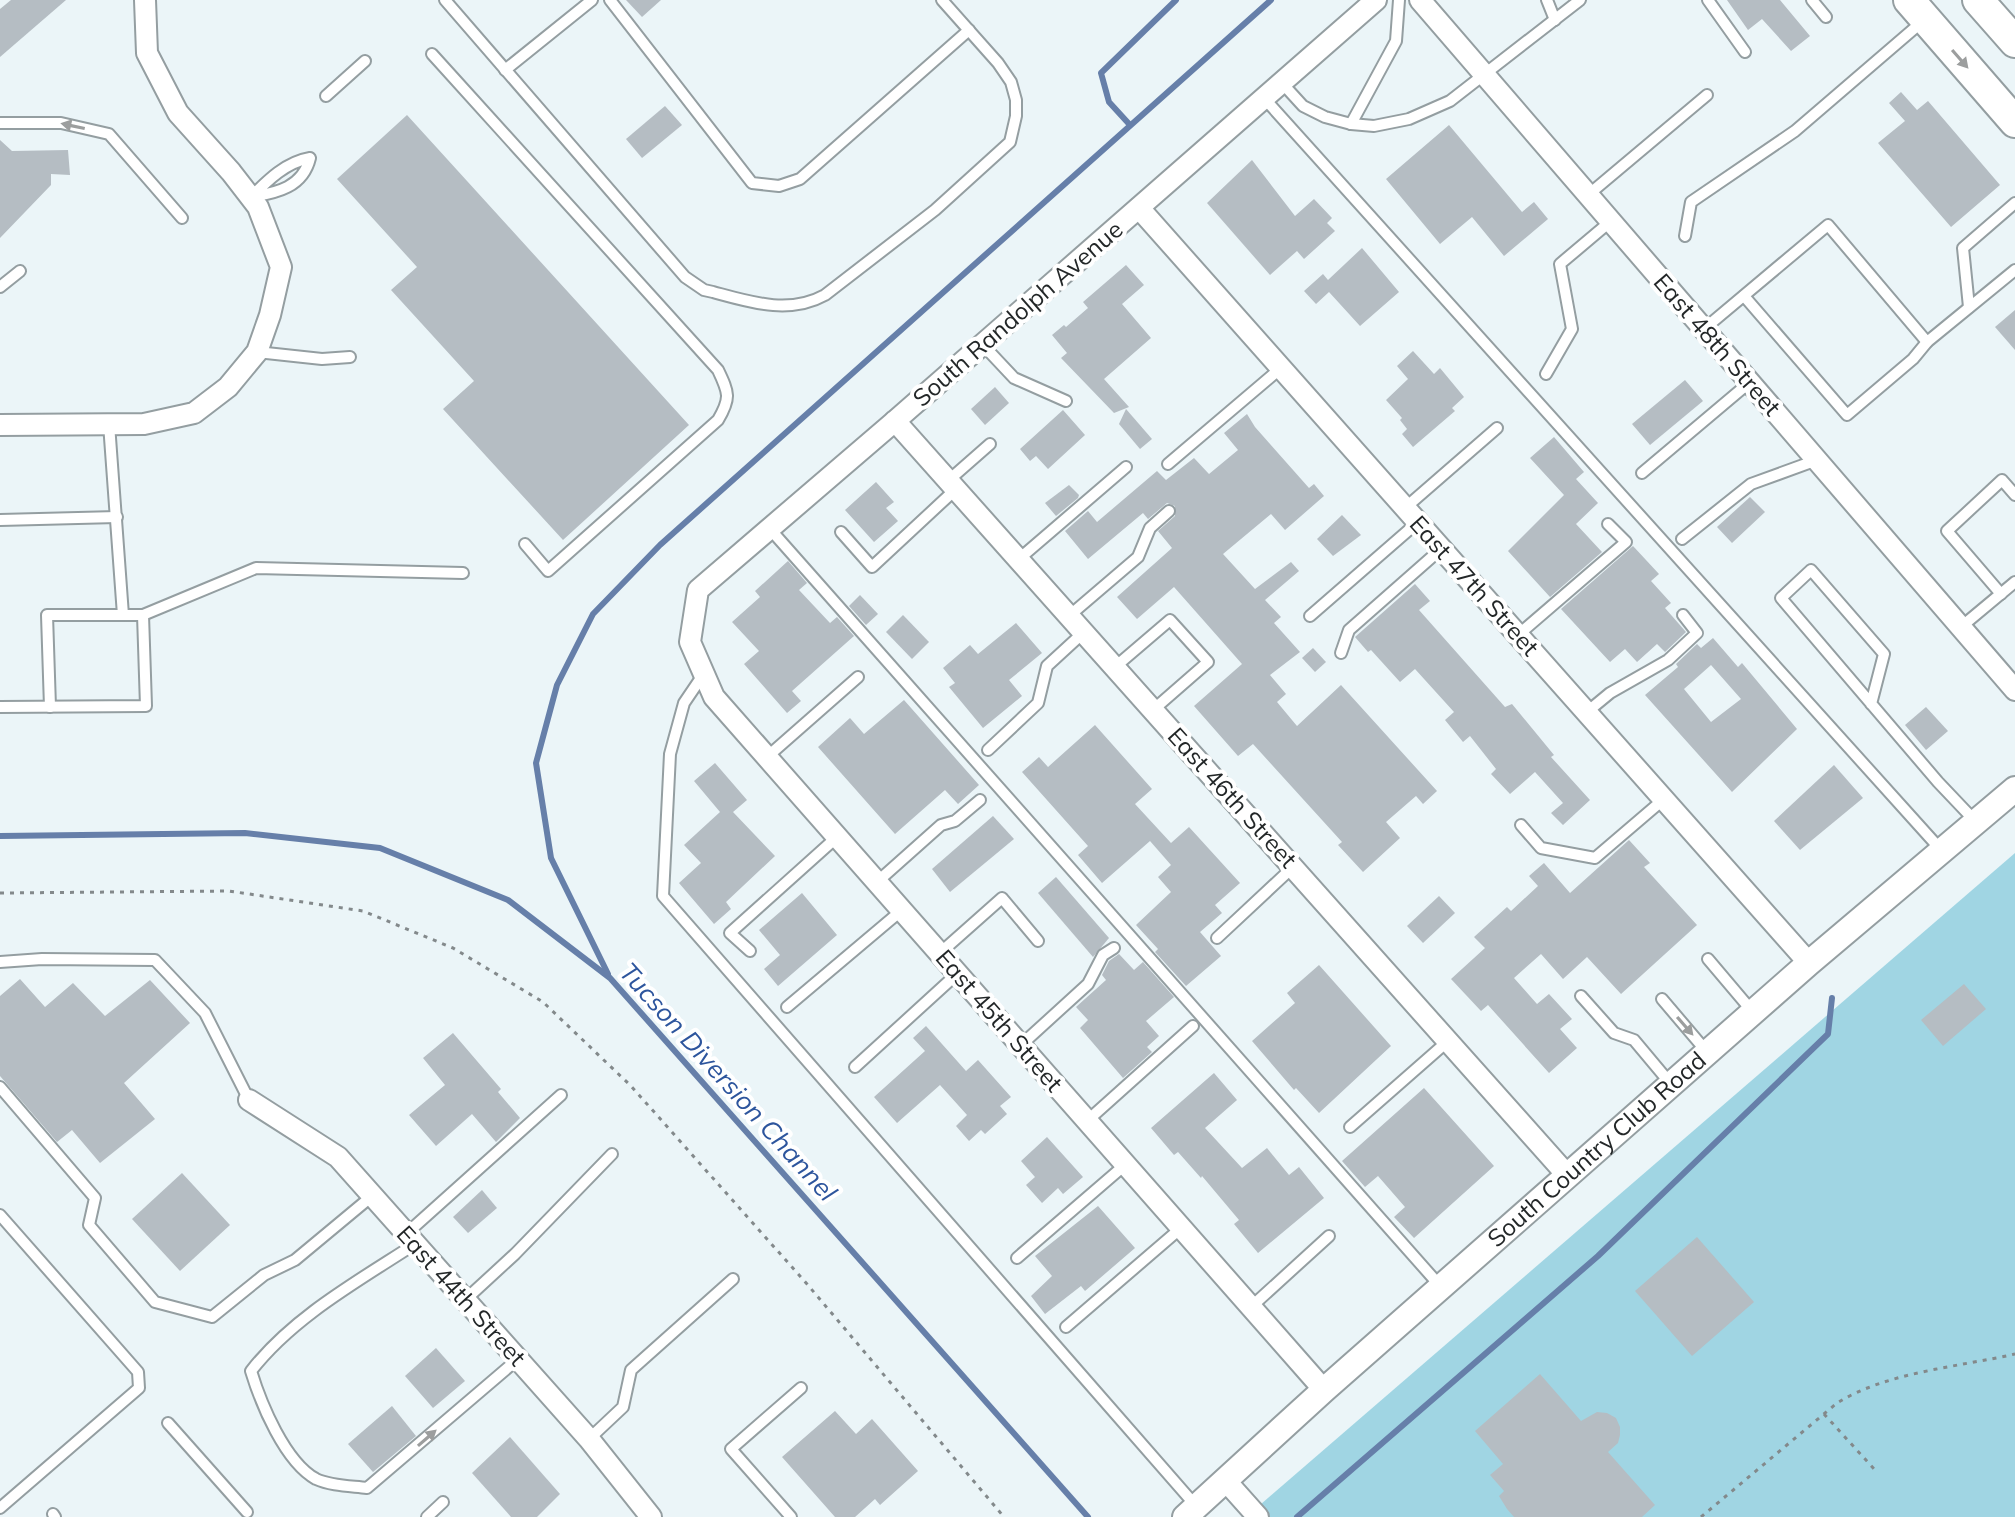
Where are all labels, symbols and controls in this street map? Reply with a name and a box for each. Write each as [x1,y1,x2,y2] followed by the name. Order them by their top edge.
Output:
[1951,49,1968,69] one-way arrow
[61,119,86,131] one-way arrow
[906,214,1128,413] street label: South Randolph Avenue
[1648,267,1788,422] street label: East 48th Street
[1404,509,1546,662] street label: East 47th Street
[1162,721,1304,874] street label: East 46th Street
[930,943,1070,1098] street label: East 45th Street
[613,956,845,1208] water label: Tucson Diversion Channel
[1676,1016,1693,1036] one-way arrow
[1481,1045,1712,1253] street label: South Country Club Road
[391,1219,533,1372] street label: East 44th Street
[417,1430,436,1448] one-way arrow

